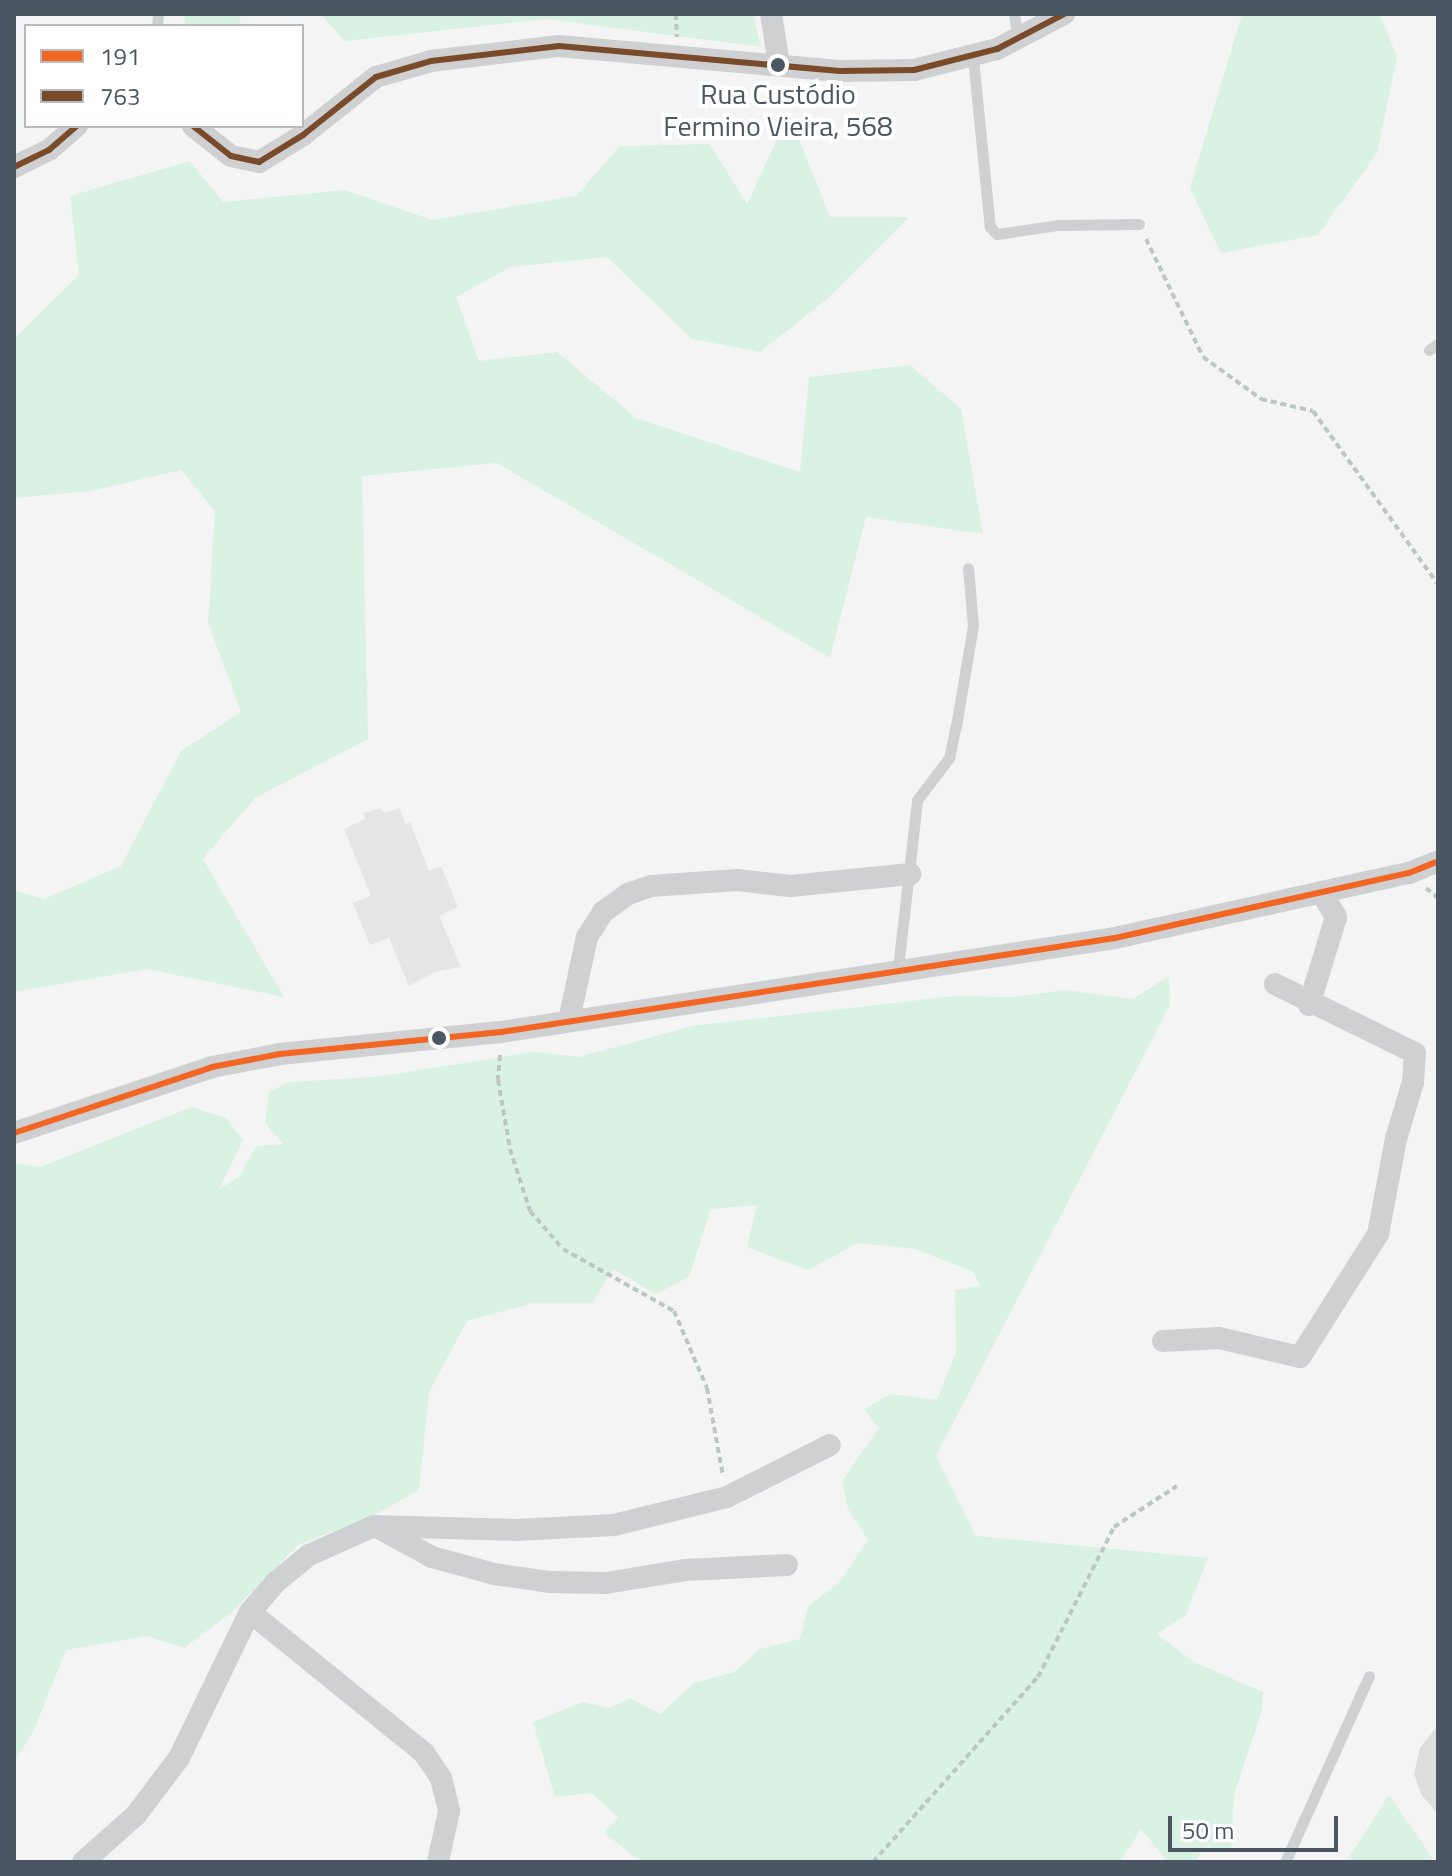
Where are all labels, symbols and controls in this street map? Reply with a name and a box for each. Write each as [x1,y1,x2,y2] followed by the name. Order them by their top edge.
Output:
[24,24,304,128] legend
[100,38,140,74] text: 191
[770,57,786,73] marker: Rua Custódio Fermino Vieira, 568
[663,77,893,143] place label: Rua Custódio Fermino Vieira, 568
[100,78,140,114] text: 763
[431,1030,447,1046] unlabelled marker
[1172,1800,1342,1850] scale bar
[1182,1812,1234,1848] text: 50 m

